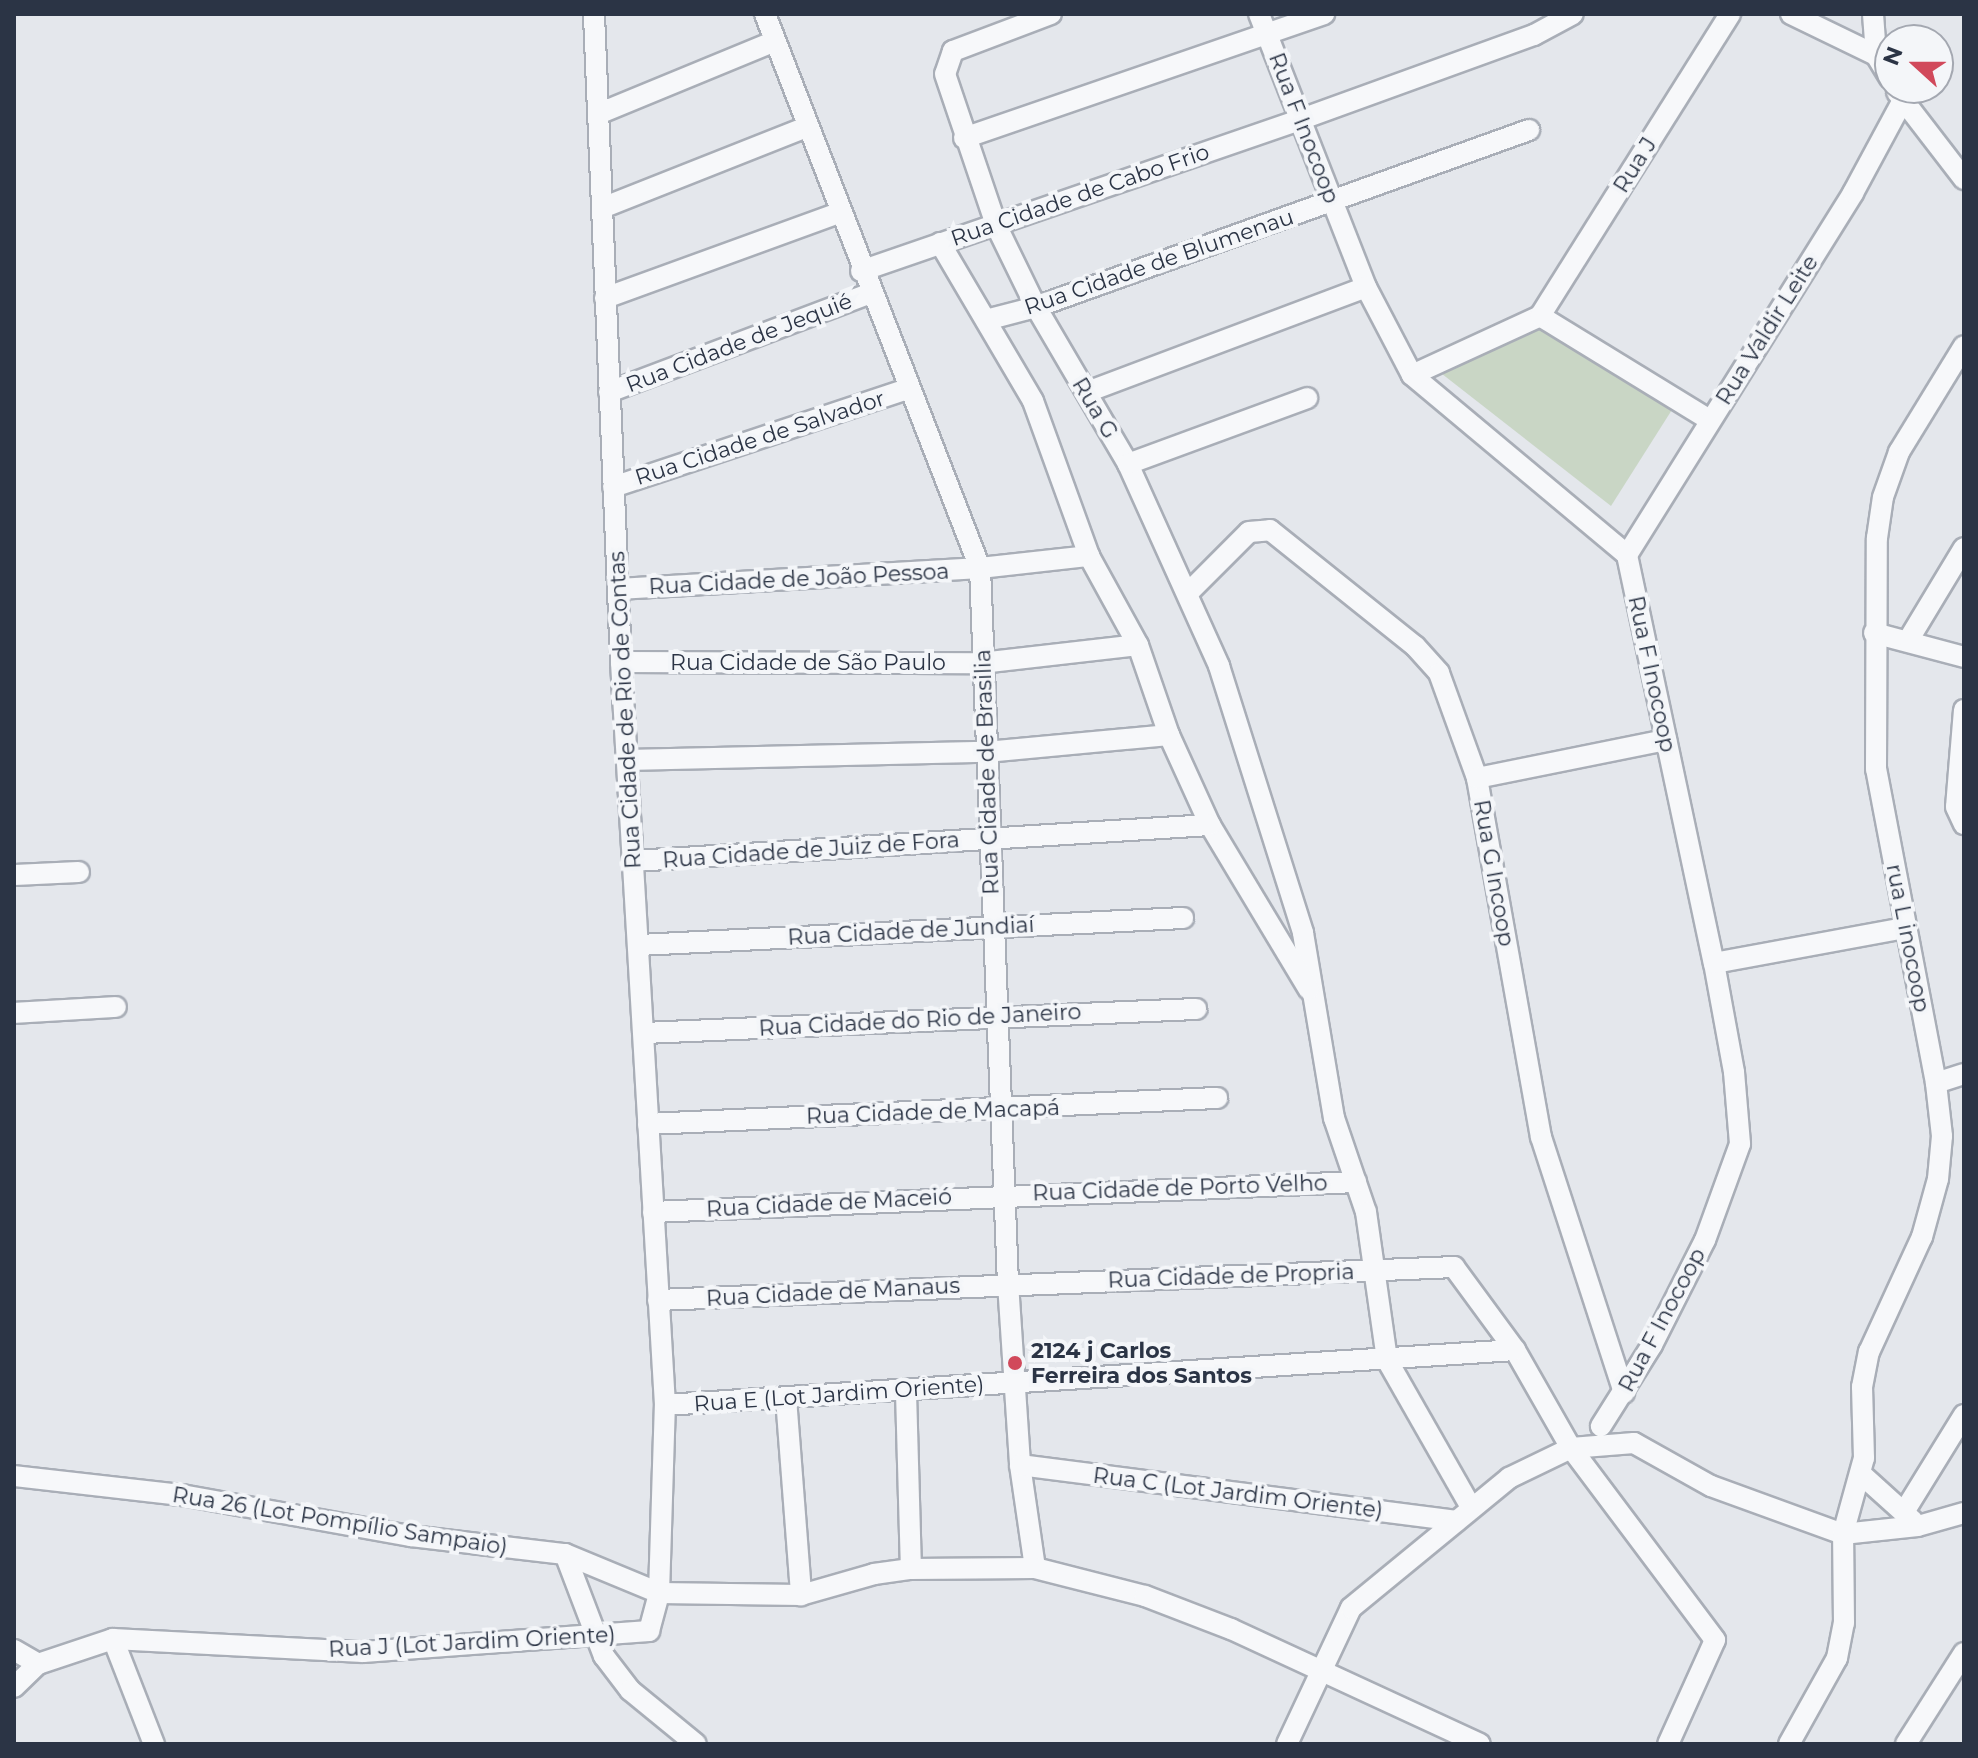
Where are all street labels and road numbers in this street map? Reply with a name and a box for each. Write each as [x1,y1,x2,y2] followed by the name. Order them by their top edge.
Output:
[1263,49,1345,207] street label: Rua F Inocoop
[1608,132,1662,198] street label: Rua J
[947,138,1213,252] street label: Rua Cidade de Cabo Frio
[1021,203,1297,321] street label: Rua Cidade de Blumenau
[1710,250,1824,410] street label: Rua Valdir Leite
[622,288,856,398] street label: Rua Cidade de Jequié
[1067,373,1123,443] street label: Rua G
[632,385,888,491] street label: Rua Cidade de Salvador
[603,550,647,870] street label: Rua Cidade de Rio de Contas
[648,558,950,600] street label: Rua Cidade de João Pessoa
[1623,593,1681,755] street label: Rua F Inocoop
[970,649,1004,895] street label: Rua Cidade de Brasilia
[670,650,946,676] street label: Rua Cidade de São Paulo
[1468,798,1520,948] street label: Rua G Incoop
[662,826,960,874] street label: Rua Cidade de Juiz de Fora
[1881,862,1935,1014] street label: rua L inocoop
[787,911,1035,951] street label: Rua Cidade de Jundiaí
[758,998,1082,1042] street label: Rua Cidade do Rio de Janeiro
[806,1094,1060,1130] street label: Rua Cidade de Macapá
[1032,1170,1328,1206] street label: Rua Cidade de Porto Velho
[705,1183,953,1223] street label: Rua Cidade de Maceió
[1613,1244,1711,1396] street label: Rua F Inocoop
[1107,1259,1355,1293] street label: Rua Cidade de Propria
[705,1272,961,1312] street label: Rua Cidade de Manaus
[693,1371,985,1417] street label: Rua E (Lot Jardim Oriente)
[1091,1462,1385,1524] street label: Rua C (Lot Jardim Oriente)
[170,1481,510,1561] street label: Rua 26 (Lot Pompílio Sampaio)
[328,1621,616,1663] street label: Rua J (Lot Jardim Oriente)

